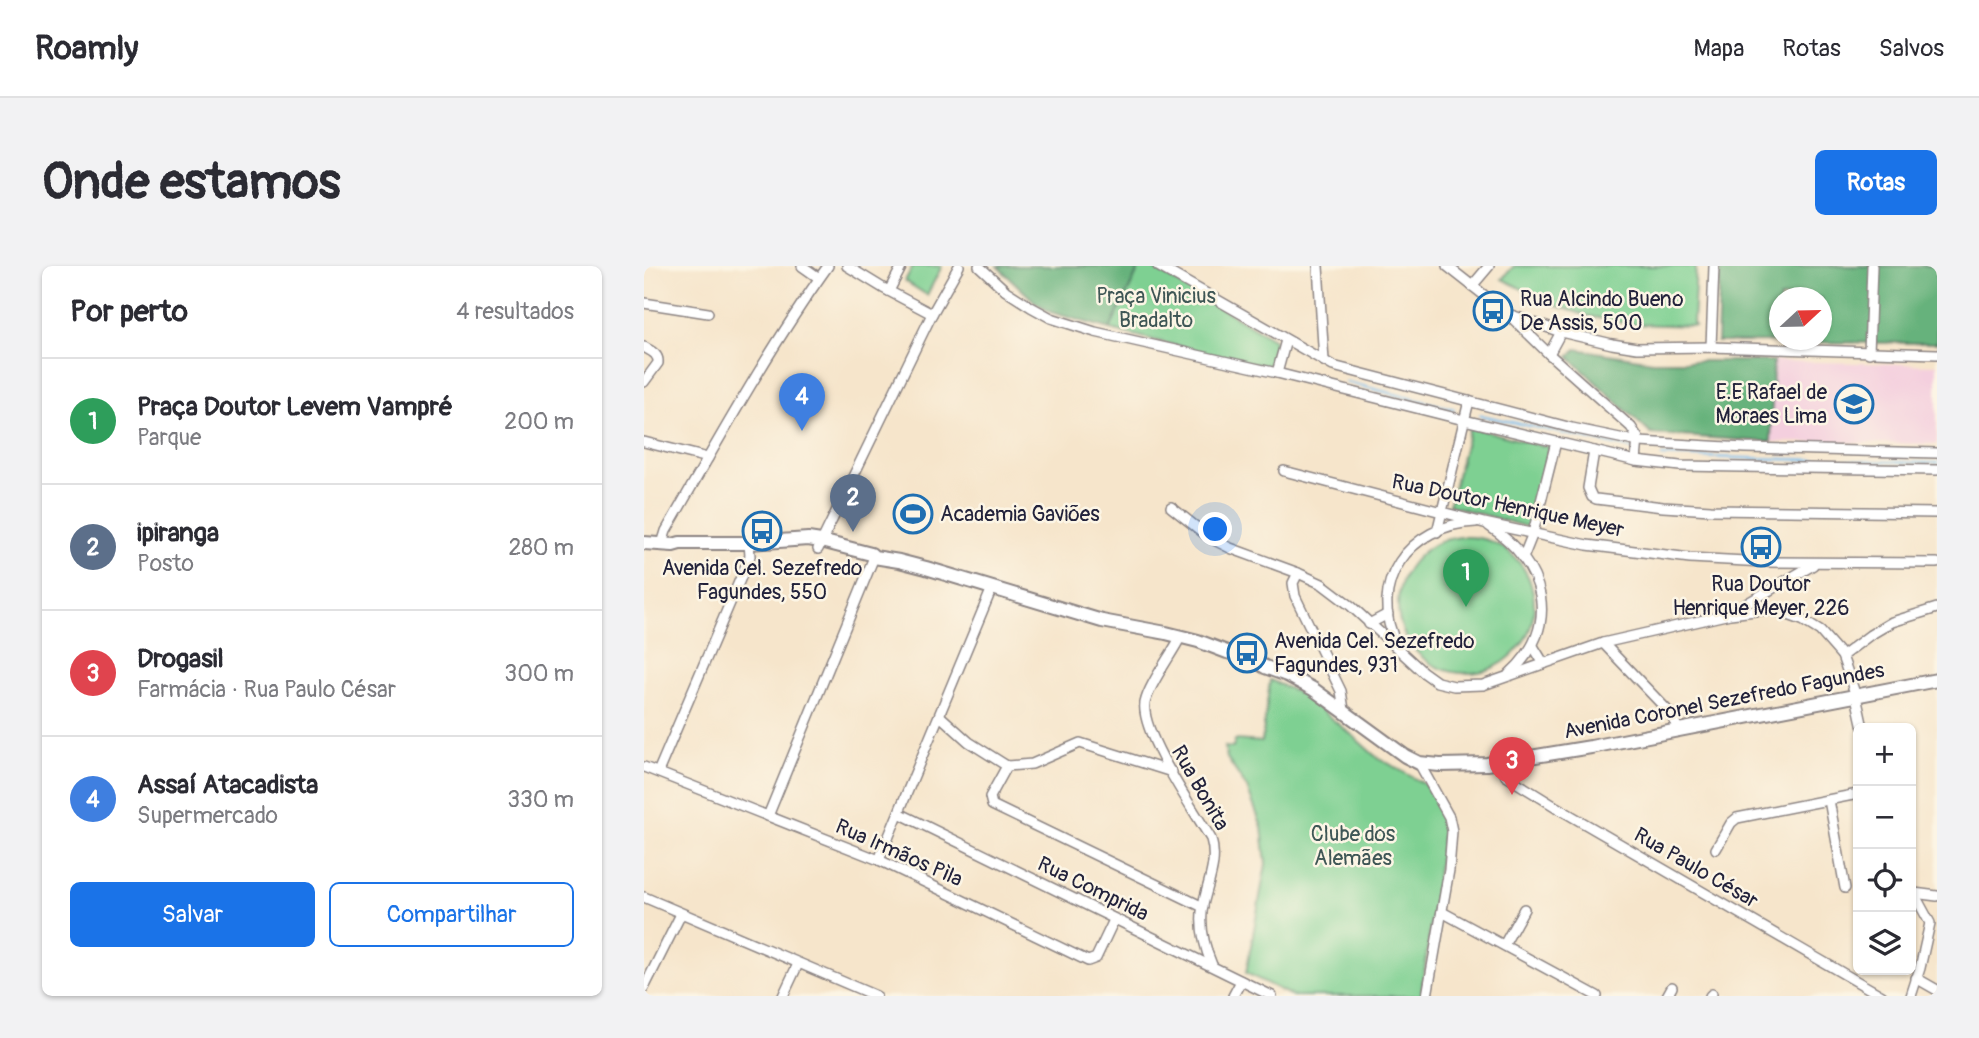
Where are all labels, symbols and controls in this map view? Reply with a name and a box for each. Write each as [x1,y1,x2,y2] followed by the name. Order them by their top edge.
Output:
[35,28,138,69] text: Roamly
[1693,34,1744,63] text: Mapa
[1782,34,1841,63] text: Rotas
[1879,34,1944,63] text: Salvos
[1815,150,1937,215] button: Rotas
[42,152,340,213] text: Onde estamos
[1096,283,1216,334] park label: Praça Vinicius Bradalto
[1520,286,1683,337] place label: Rua Alcindo Bueno De Assis, 500
[1769,287,1832,350] north arrow
[1472,290,1514,332] bus stop icon: Rua Alcindo Bueno De Assis, 500
[70,293,188,330] text: Por perto
[456,297,574,326] text: 4 resultados
[779,373,825,431] pin: 4
[1716,379,1828,430] place label: E.E Rafael de Moraes Lima
[1833,383,1875,425] school or university icon: E.E Rafael de Moraes Lima
[137,391,453,423] text: Praça Doutor Levem Vampré
[89,407,98,436] text: 1
[504,407,574,436] text: 200 m
[137,423,201,452] text: Parque
[1389,468,1627,544] street label: Rua Doutor Henrique Meyer
[830,474,876,532] pin: 2
[892,493,934,535] sports icon: Academia Gaviões
[940,501,1100,528] place label: Academia Gaviões
[741,510,783,552] bus stop icon: Avenida Cel. Sezefredo Fagundes, 550
[1198,512,1232,546] your location
[137,517,219,549] text: ipiranga
[1740,526,1782,568] bus stop icon: Rua Doutor Henrique Meyer, 226
[87,533,99,562] text: 2
[508,533,574,562] text: 280 m
[137,549,194,578] text: Posto
[1443,549,1489,607] pin: 1
[662,555,862,606] place label: Avenida Cel. Sezefredo Fagundes, 550
[1672,571,1850,622] place label: Rua Doutor Henrique Meyer, 226
[1274,628,1474,679] place label: Avenida Cel. Sezefredo Fagundes, 931
[1226,632,1268,674] bus stop icon: Avenida Cel. Sezefredo Fagundes, 931
[137,643,224,675] text: Drogasil
[1561,657,1887,745] street label: Avenida Coronel Sezefredo Fagundes
[87,659,99,688] text: 3
[504,659,574,688] text: 300 m
[137,675,396,704] text: Farmácia · Rua Paulo César
[1853,723,1916,975] map controls
[1853,723,1916,786] button: +
[1489,737,1535,795] pin: 3
[1165,741,1235,835] street label: Rua Bonita
[137,769,318,801] text: Assaí Atacadista
[86,785,100,814] text: 4
[507,785,574,814] text: 330 m
[1853,786,1916,849] button: −
[137,801,278,830] text: Supermercado
[831,813,967,893] street label: Rua Irmãos Pìla
[1311,821,1396,872] park label: Clube dos Alemães
[1629,821,1764,915] street label: Rua Paulo César
[1853,849,1916,912] button: locate
[1033,850,1153,928] street label: Rua Comprida
[70,882,315,947] button: Salvar
[329,882,574,947] button: Compartilhar
[1853,912,1916,975] button: layers

